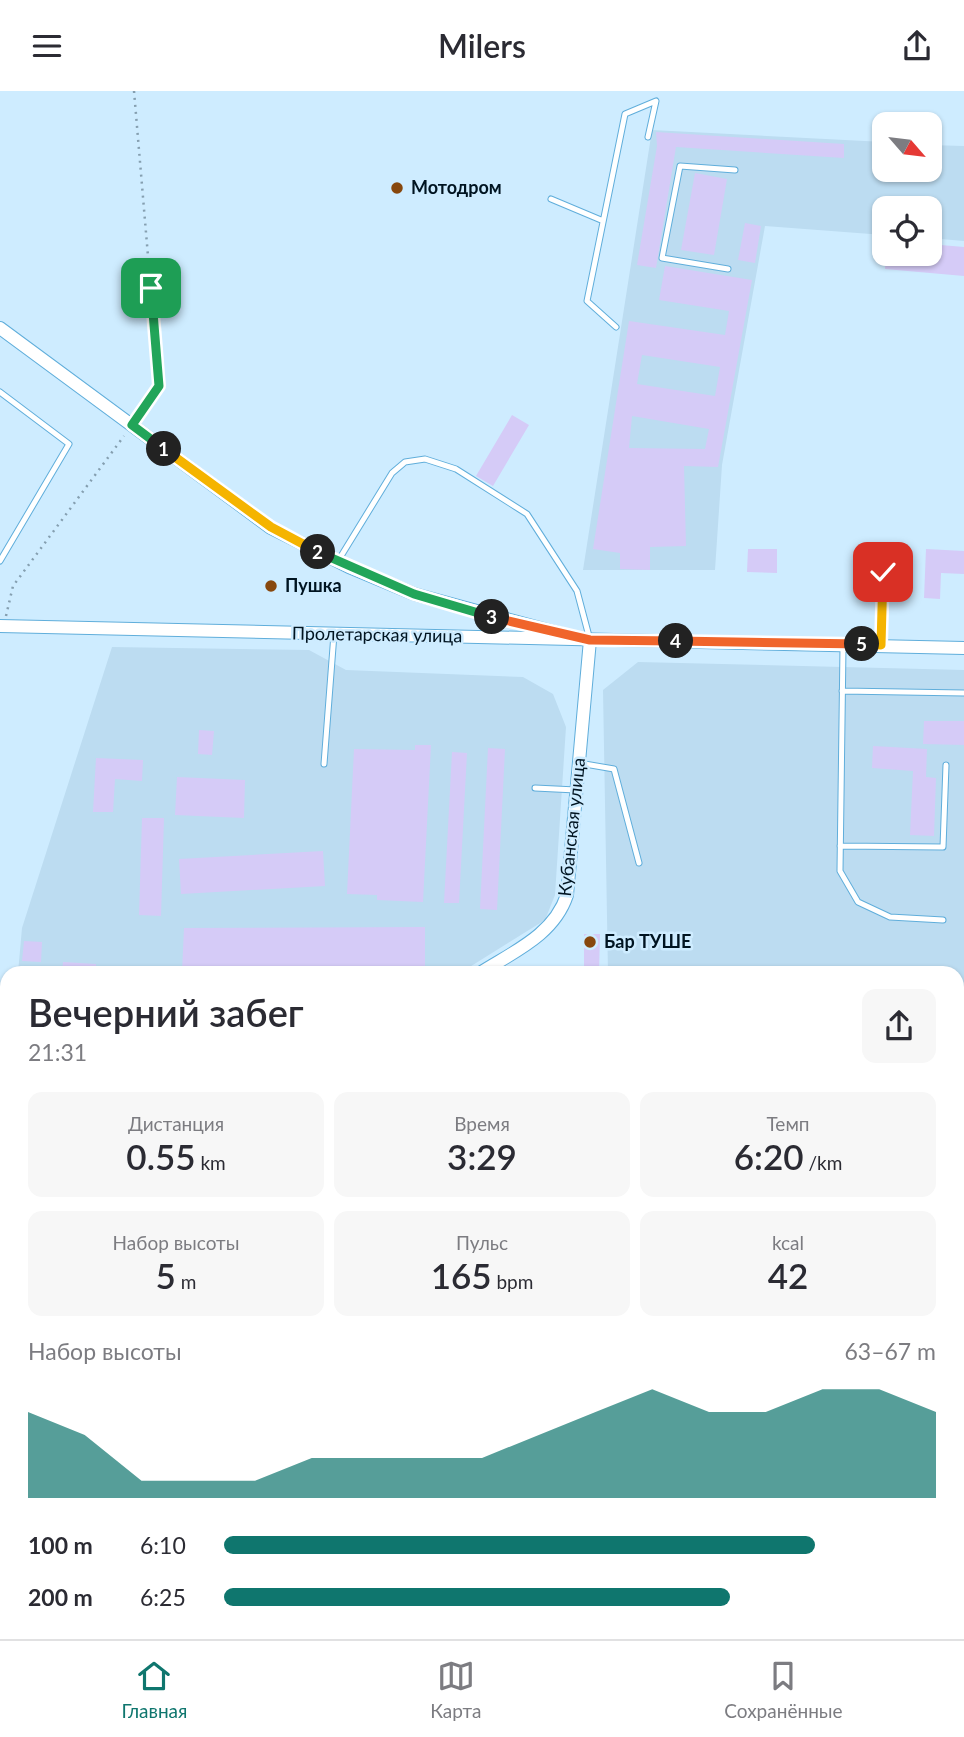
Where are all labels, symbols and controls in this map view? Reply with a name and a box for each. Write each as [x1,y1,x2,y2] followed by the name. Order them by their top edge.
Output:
[438,26,526,65] text: Milers
[28,27,66,65] icon: menu
[898,27,936,65] icon: share
[872,112,942,182] north arrow
[872,112,942,266] map controls
[411,176,502,198] place label: Мотодром
[389,180,405,196] marker: Мотодром
[872,196,942,266] button: locate
[121,258,181,318] pin
[132,269,170,307] icon: arrive
[146,431,182,467] pin: 1
[158,437,169,460] text: 1
[300,535,336,569] pin: 2
[312,540,323,563] text: 2
[853,542,913,602] pin
[864,553,902,591] icon: check
[285,574,342,596] place label: Пушка
[263,578,279,594] marker: Пушка
[475,599,510,635] pin: 3
[486,605,497,628] text: 3
[292,622,462,646] street label: Пролетарская улица
[658,623,694,659] pin: 4
[844,627,880,661] pin: 5
[670,629,681,652] text: 4
[856,632,867,655] text: 5
[553,756,589,897] street label: Кубанская улица
[604,930,691,952] place label: Бар ТУШЕ
[582,934,598,950] marker: Бар ТУШЕ
[28,989,304,1035] text: Вечерний забег
[862,989,936,1063] button: share
[28,1038,87,1066] text: 21:31
[128,1112,224,1135] text: Дистанция
[454,1112,510,1135] text: Время
[766,1112,810,1135] text: Темп
[126,1135,196,1177] text: 0.55
[447,1135,517,1177] text: 3:29
[734,1135,804,1177] text: 6:20
[196,1151,226,1174] text: km
[804,1151,842,1174] text: /km
[113,1231,239,1254] text: Набор высоты
[456,1231,508,1254] text: Пульс
[772,1231,804,1254] text: kcal
[156,1254,176,1296] text: 5
[431,1254,492,1296] text: 165
[768,1254,808,1296] text: 42
[176,1270,196,1293] text: m
[492,1270,533,1293] text: bpm
[28,1337,182,1365] text: Набор высоты
[844,1337,936,1365] text: 63–67 m
[28,1531,93,1559] text: 100 m
[140,1531,186,1559] text: 6:10
[28,1583,93,1611] text: 200 m
[140,1583,186,1611] text: 6:25
[121,1657,187,1722] tab: Главная
[430,1657,482,1722] tab: Карта
[724,1657,843,1722] tab: Сохранённые

